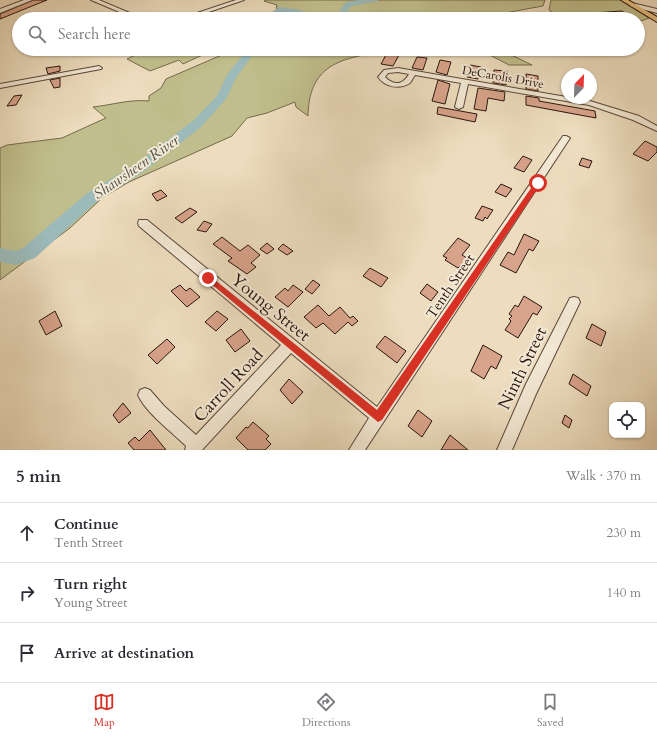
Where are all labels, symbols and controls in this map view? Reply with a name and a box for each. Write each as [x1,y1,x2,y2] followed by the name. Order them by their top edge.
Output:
[12,12,645,56] search box
[26,23,48,45] icon: search
[58,24,131,44] text: Search here
[461,62,545,92] street label: DeCarolis Drive
[561,68,597,104] north arrow
[89,129,184,204] water label: Shawsheen River
[529,174,547,192] route start
[422,250,479,322] street label: Tenth Street
[226,268,316,347] street label: Young Street
[199,269,217,287] route end
[493,323,553,413] street label: Ninth Street
[188,344,268,427] street label: Carroll Road
[609,402,645,438] map controls
[609,402,645,438] button: locate
[16,465,61,488] text: 5 min
[566,467,641,485] text: Walk · 370 m
[54,514,119,534] text: Continue
[16,522,38,544] icon: ahead
[607,524,641,542] text: 230 m
[54,534,123,552] text: Tenth Street
[54,574,127,594] text: Turn right
[16,582,38,604] icon: right
[607,584,641,602] text: 140 m
[54,594,127,612] text: Young Street
[16,642,38,664] icon: arrive
[54,643,194,663] text: Arrive at destination
[93,691,115,730] tab: Map
[302,691,350,730] tab: Directions
[537,691,564,730] tab: Saved

